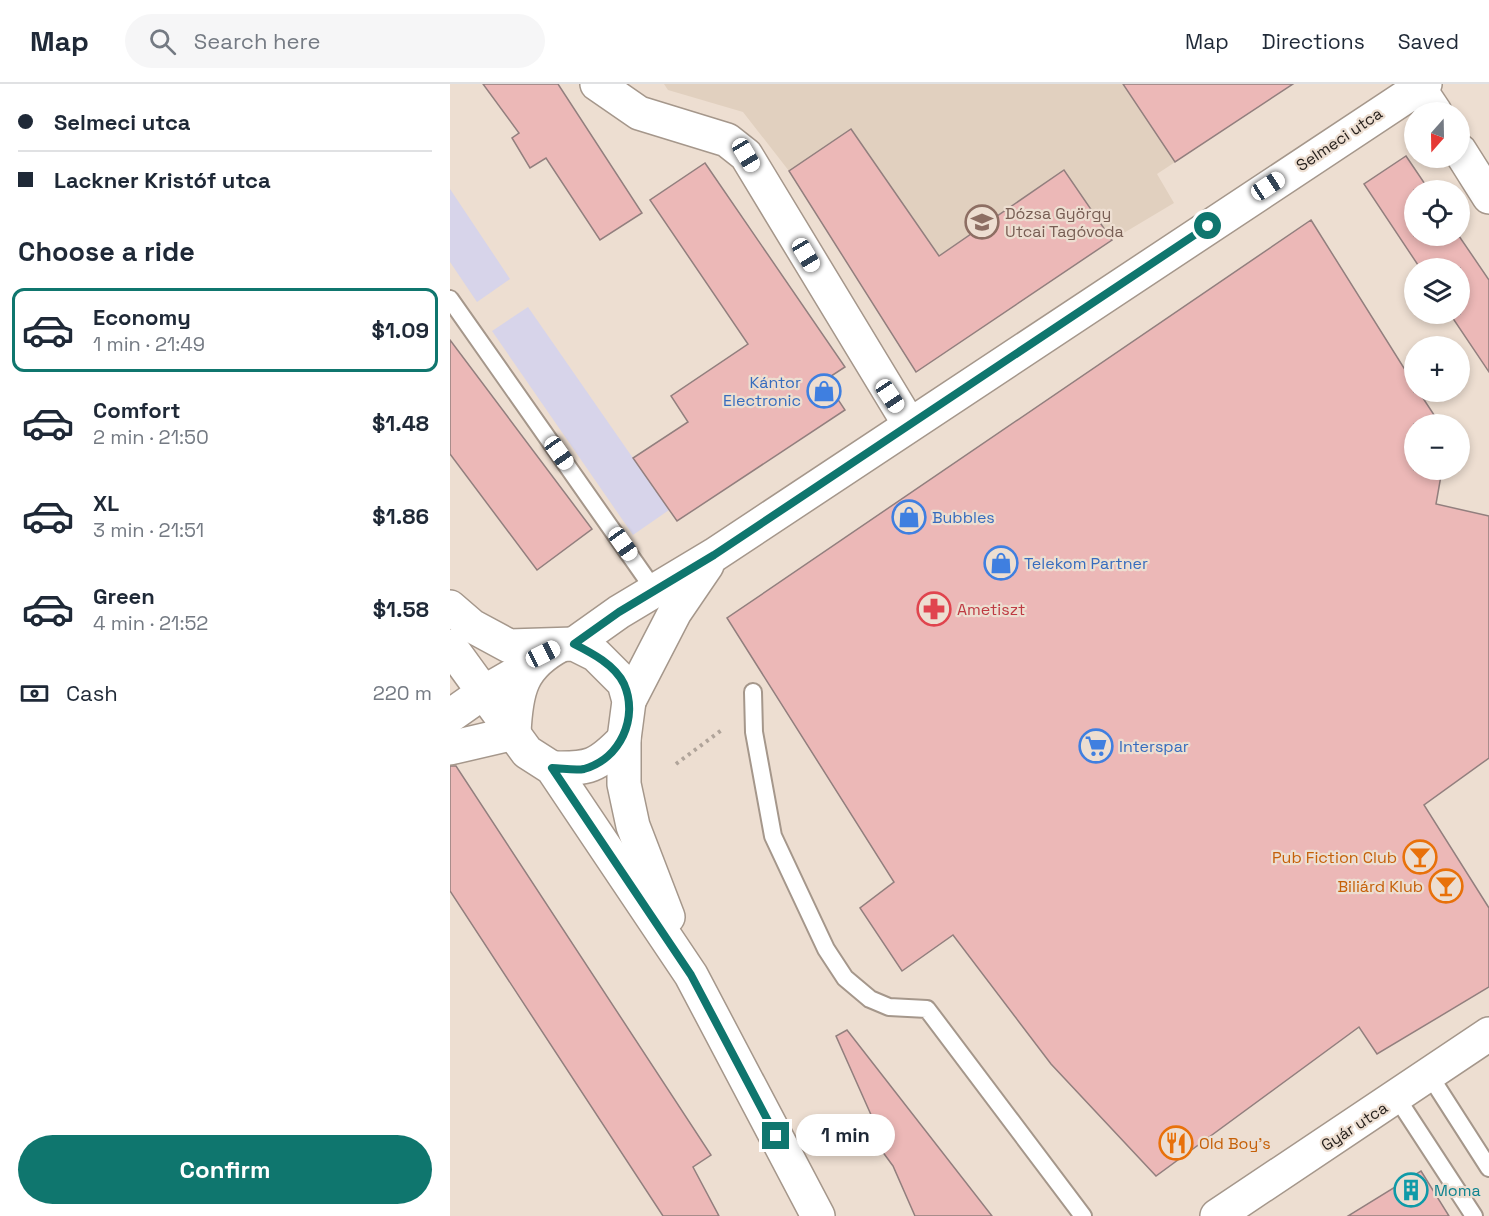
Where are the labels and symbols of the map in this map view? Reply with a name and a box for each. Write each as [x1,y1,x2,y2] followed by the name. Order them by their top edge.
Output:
[1404,102,1470,168] north arrow
[1292,103,1386,176] street label: Selmeci utca
[729,135,763,175] car
[1248,169,1288,203] car
[1005,203,1124,242] place label: Dózsa György Utcai Tagóvoda
[964,204,1000,240] school or university icon: Dózsa György Utcai Tagóvoda
[1194,212,1221,239] route start
[789,235,823,275] car
[723,372,801,411] place label: Kántor Electronic
[806,373,842,409] shop icon: Kántor Electronic
[872,376,908,416] car
[541,433,577,473] car
[891,499,927,535] shop icon: Bubbles
[932,507,995,528] place label: Bubbles
[605,524,641,564] car
[983,545,1019,581] shop icon: Telekom Partner
[1024,553,1148,574] place label: Telekom Partner
[916,591,952,627] pharmacy icon: Ametiszt
[957,599,1025,620] place label: Ametiszt
[523,638,563,670] car
[1078,728,1114,764] supermarket icon: Interspar
[1119,736,1189,757] place label: Interspar
[1402,839,1438,875] bar icon: Pub Fiction Club
[1272,847,1397,868] place label: Pub Fiction Club
[1428,868,1464,904] bar icon: Biliárd Klub
[1338,876,1423,897] place label: Biliárd Klub
[1317,1097,1392,1156] street label: Gyár utca
[797,1115,896,1157] callout: 1 min
[762,1122,789,1149] route end
[1158,1125,1194,1161] restaurant icon: Old Boy's
[1199,1133,1271,1154] place label: Old Boy's
[1393,1172,1429,1208] building icon: Moma
[1434,1180,1481,1201] place label: Moma

